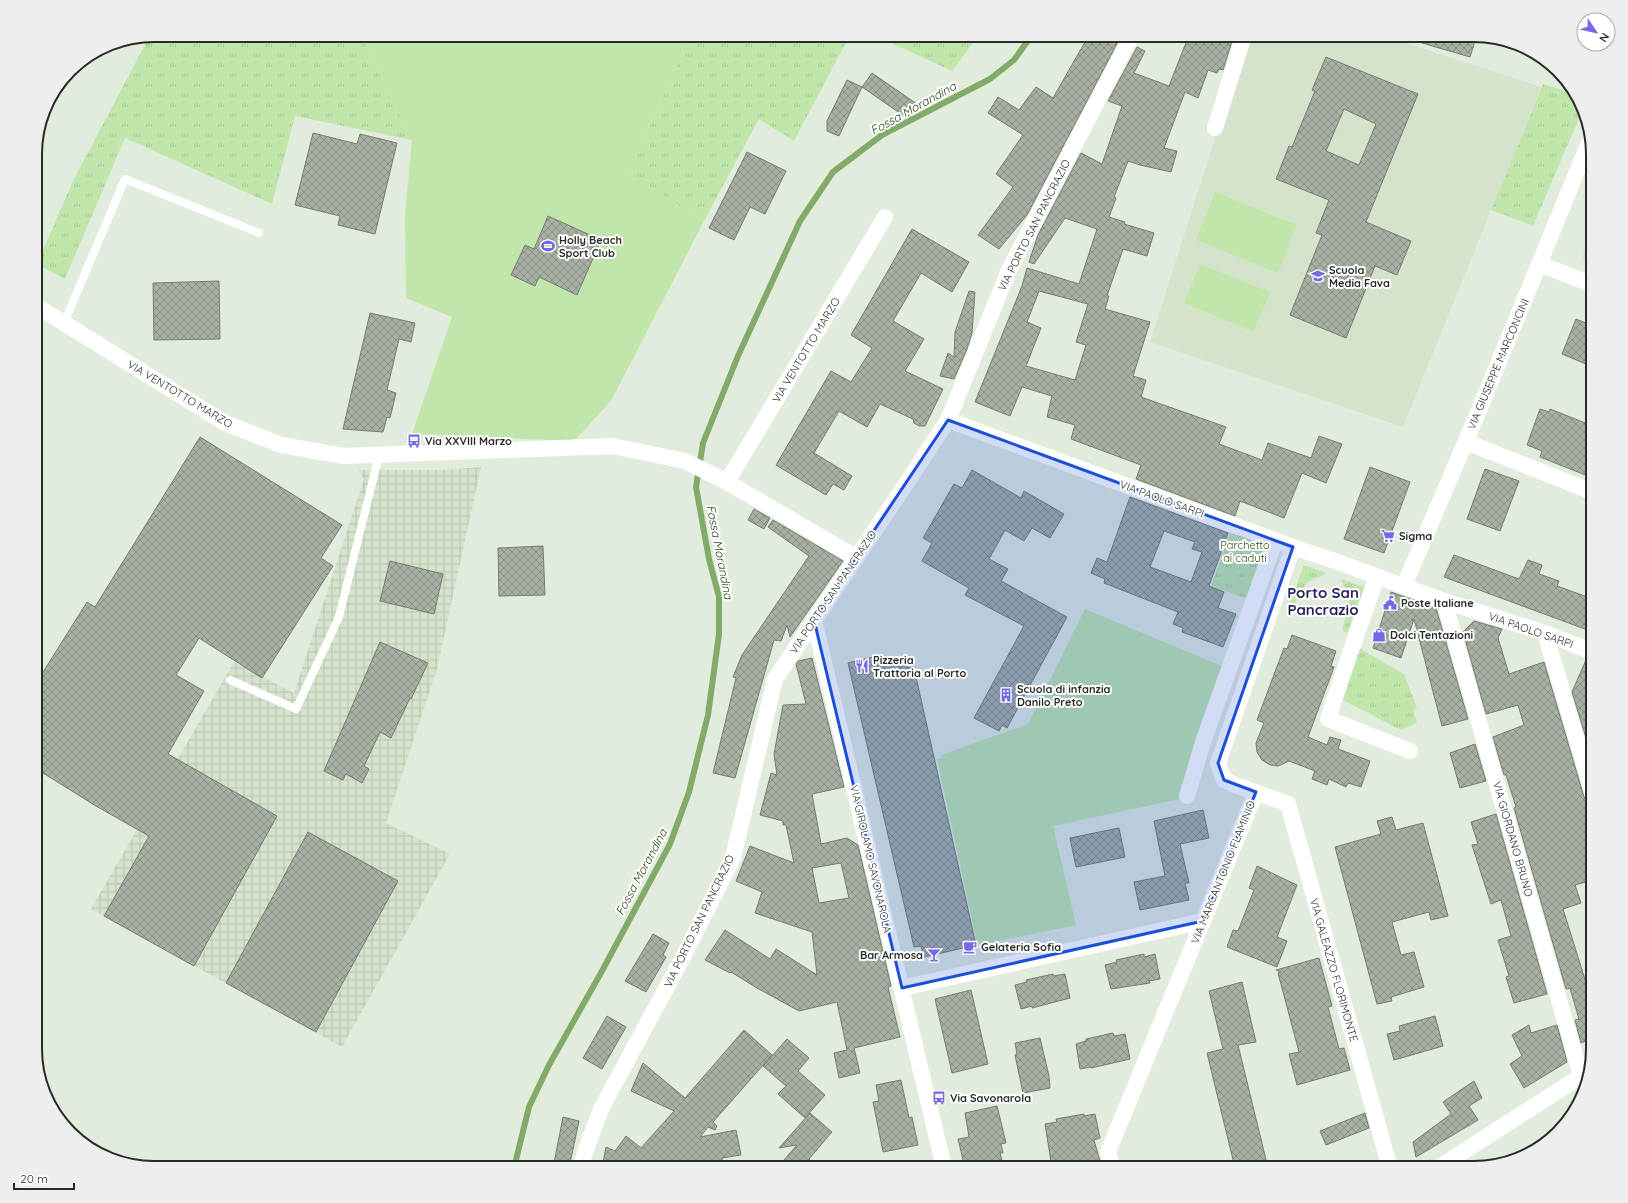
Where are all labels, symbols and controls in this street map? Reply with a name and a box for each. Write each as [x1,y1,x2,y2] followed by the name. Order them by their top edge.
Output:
[1576,12,1616,52] north arrow
[1596,30,1612,45] text: N
[868,78,959,138] water label: Fossa Morandina
[995,157,1073,293] street label: VIA PORTO SAN PANCRAZIO
[559,233,622,260] place label: Holly Beach Sport Club
[540,238,556,254] sports icon: Holly Beach Sport Club
[1329,263,1390,290] place label: Scuola Media Fava
[1310,268,1326,284] school or university icon: Scuola Media Fava
[769,295,843,405] street label: VIA VENTOTTO MARZO
[1464,296,1532,432] street label: VIA GIUSEPPE MARCONCINI
[125,357,235,431] street label: VIA VENTOTTO MARZO
[406,433,422,449] bus stop icon: Via XXVIII Marzo
[425,434,512,448] place label: Via XXVIII Marzo
[1118,477,1206,521] street label: VIA PAOLO SARPI
[704,504,737,601] water label: Fossa Morandina
[786,528,880,656] street label: VIA PORTO SAN PANCRAZIO
[1380,528,1396,544] supermarket icon: Sigma
[1399,529,1432,543] place label: Sigma
[1220,538,1270,565] park label: Parchetto ai caduti
[1287,583,1359,619] district label: Porto San Pancrazio
[1382,595,1398,611] public building icon: Poste Italiane
[1401,596,1474,610] place label: Poste Italiane
[1487,609,1575,651] street label: VIA PAOLO SARPI
[1371,627,1387,643] shop icon: Dolci Tentazioni
[1390,628,1473,642] place label: Dolci Tentazioni
[873,653,967,680] place label: Pizzeria Trattoria al Porto
[854,658,870,674] restaurant icon: Pizzeria Trattoria al Porto
[1017,682,1110,709] place label: Scuola di infanzia Danilo Preto
[998,687,1014,703] building icon: Scuola di infanzia Danilo Preto
[1490,780,1536,898] street label: VIA GIORDANO BRUNO
[847,784,895,934] street label: VIA GIROLAMO SAVONAROLA
[1188,798,1258,946] street label: VIA MARCANTONIO FLAMINIO
[612,826,670,918] water label: Fossa Morandina
[661,852,737,990] street label: VIA PORTO SAN PANCRAZIO
[1307,897,1361,1043] street label: VIA GALEAZZO FLORIMONTE
[962,939,978,955] cafe icon: Gelateria Sofia
[981,940,1061,954] place label: Gelateria Sofia
[926,947,942,963] bar icon: Bar Armosa
[860,948,923,962] place label: Bar Armosa
[931,1090,947,1106] bus stop icon: Via Savonarola
[950,1091,1031,1105] place label: Via Savonarola
[14,1165,74,1191] scale bar
[20,1171,48,1186] text: 20 m

